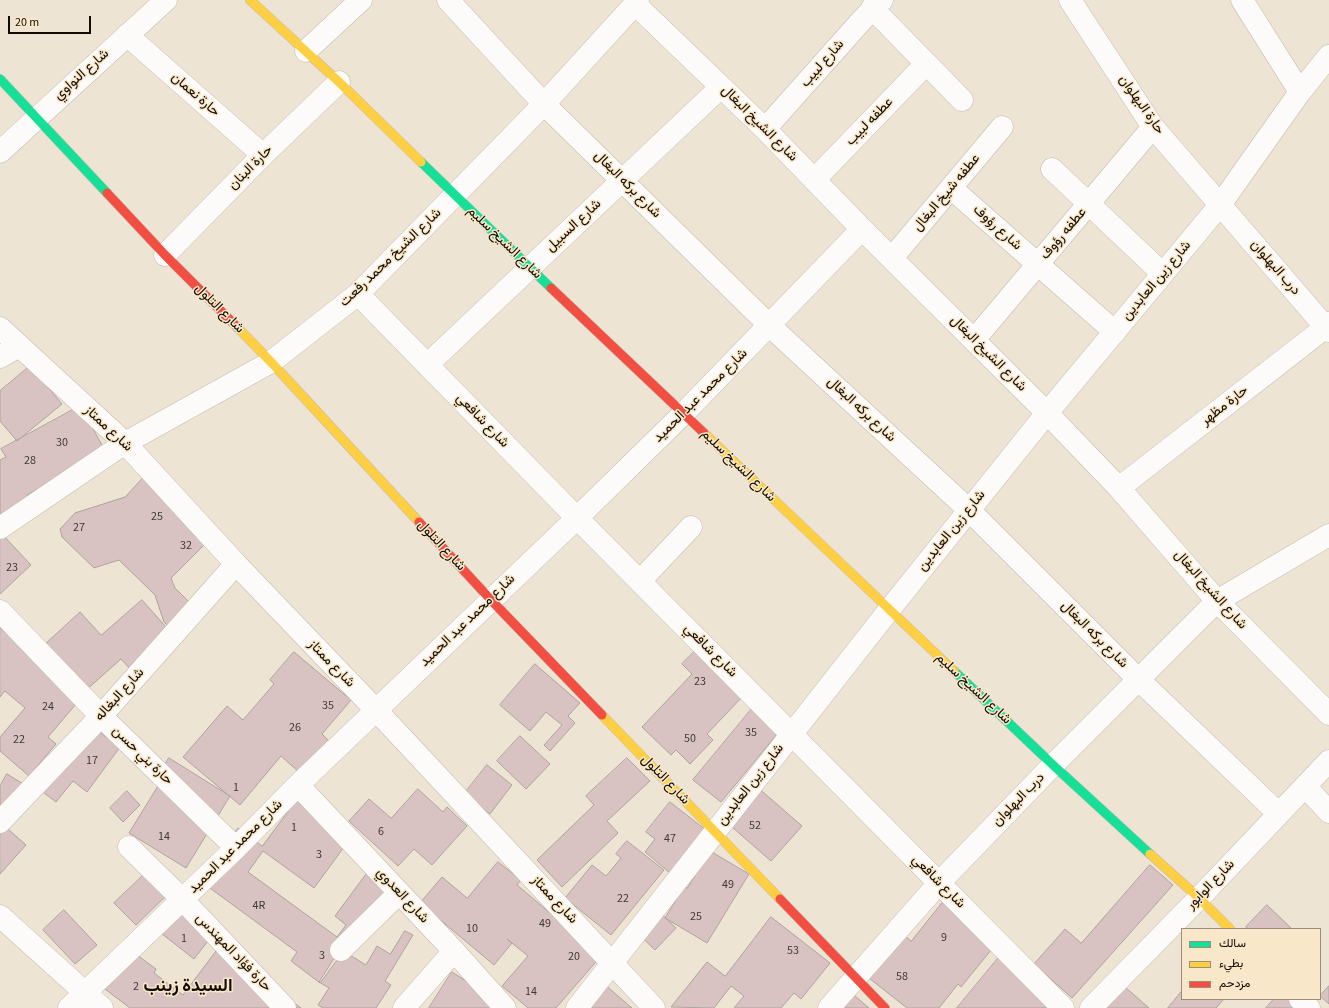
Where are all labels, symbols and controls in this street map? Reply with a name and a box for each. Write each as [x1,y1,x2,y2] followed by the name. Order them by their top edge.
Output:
[10,8,93,34] scale bar
[15,14,39,31] text: 20 m
[798,37,848,91] street label: شارع لبيب
[51,46,113,104] street label: شارع النواوي
[167,69,223,121] street label: حارة نعمان
[1114,72,1168,138] street label: حارة البهلوان
[717,82,801,166] street label: شارع الشيخ البغال
[843,94,897,150] street label: عطفه لبيب
[225,142,277,194] street label: حارة البنان
[590,148,664,222] street label: شارع بركه البغال
[910,151,984,235] street label: عطفه شيخ البغال
[543,196,605,256] street label: شارع السبيل
[969,202,1025,254] street label: شارع رؤوف
[463,203,545,283] street label: شارع الشيخ سليم
[1037,204,1091,264] street label: عطفه رؤوف
[337,205,445,311] street label: شارع الشيخ محمد رفعت
[1246,237,1304,299] street label: درب البهلوان
[1119,238,1195,324] street label: شارع زين العابدين
[191,281,247,337] street label: شارع التلول
[946,312,1030,396] street label: شارع الشيخ البغال
[651,346,751,446] street label: شارع محمد عبد الحميد
[823,374,899,446] street label: شارع بركه البغال
[1198,382,1252,430] street label: حارة مظهر
[452,390,512,452] street label: شارع شافعي
[80,402,136,456] street label: شارع ممتاز
[697,426,779,506] street label: شارع الشيخ سليم
[56,436,68,450] house number: 30
[24,454,36,468] house number: 28
[914,487,990,575] street label: شارع زين العابدين
[151,510,163,524] house number: 25
[413,517,469,575] street label: شارع التلول
[73,521,85,535] house number: 27
[180,539,192,553] house number: 32
[1170,547,1250,633] street label: شارع الشيخ البغال
[6,561,18,575] house number: 23
[417,571,519,671] street label: شارع محمد عبد الحميد
[1057,598,1131,672] street label: شارع بركه البغال
[680,621,740,681] street label: شارع شافعي
[304,636,358,692] street label: شارع ممتاز
[932,650,1014,728] street label: شارع الشيخ سليم
[92,665,148,725] street label: شارع البغاله
[694,675,706,689] house number: 23
[322,699,334,713] house number: 35
[42,700,54,714] house number: 24
[289,721,301,735] house number: 26
[108,723,176,789] street label: حارة بني حسن
[745,726,757,740] house number: 35
[684,732,696,746] house number: 50
[13,733,25,747] house number: 22
[714,741,788,829] street label: شارع زين العابدين
[637,751,693,809] street label: شارع التلول
[86,754,98,768] house number: 17
[989,770,1049,830] street label: درب البهلوان
[233,781,239,795] house number: 1
[186,797,286,897] street label: شارع محمد عبد الحميد
[749,819,761,833] house number: 52
[291,821,297,835] house number: 1
[378,825,384,839] house number: 6
[158,830,170,844] house number: 14
[664,832,676,846] house number: 47
[316,848,322,862] house number: 3
[908,852,968,912] street label: شارع شافعي
[1183,857,1239,913] street label: شارع الوابور
[372,865,432,927] street label: شارع العدوي
[527,872,581,928] street label: شارع ممتاز
[722,878,734,892] house number: 49
[617,892,629,906] house number: 22
[253,899,265,913] house number: 4R
[191,910,275,996] street label: حارة فؤاد المهندس
[690,910,702,924] house number: 25
[539,917,551,931] house number: 49
[466,922,478,936] house number: 10
[1181,928,1321,1000] legend
[941,931,947,945] house number: 9
[181,932,187,946] house number: 1
[1219,935,1246,952] text: سالك
[787,944,799,958] house number: 53
[319,949,325,963] house number: 3
[568,950,580,964] house number: 20
[1219,955,1243,972] text: بطيء
[896,970,908,984] house number: 58
[1219,975,1250,992] text: مزدحم
[143,976,233,998] district label: السيدة زينب
[133,980,139,994] house number: 2
[525,985,537,999] house number: 14

